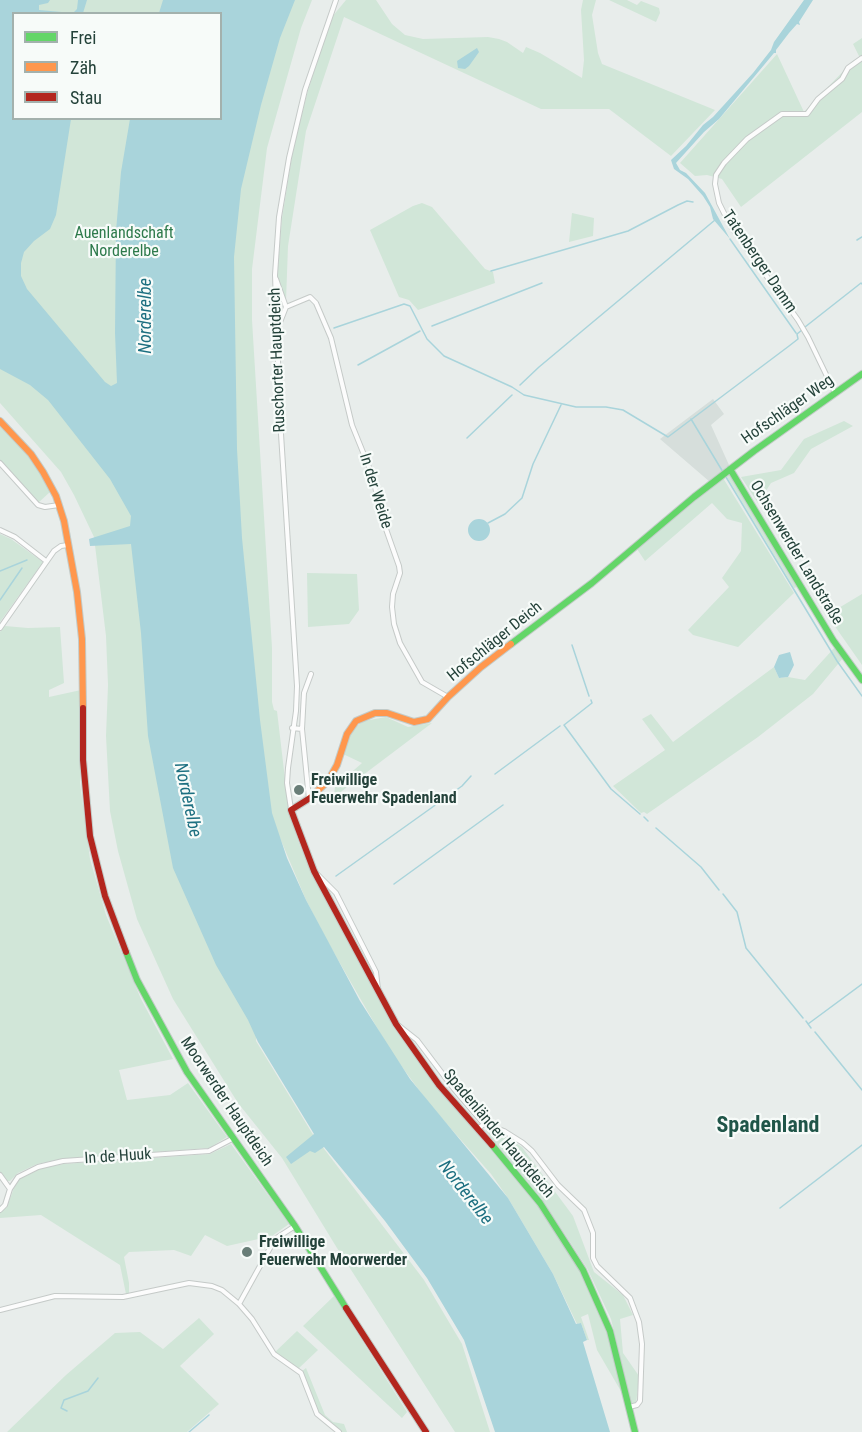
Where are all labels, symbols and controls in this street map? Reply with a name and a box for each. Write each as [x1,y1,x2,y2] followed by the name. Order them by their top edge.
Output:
[12,12,222,120] legend
[70,27,96,48] text: Frei
[70,57,97,78] text: Zäh
[70,87,102,108] text: Stau
[717,207,801,317] street label: Tatenberger Damm
[74,224,174,262] park label: Auenlandschaft Norderelbe
[135,278,157,354] water label: Norderelbe
[266,287,290,433] street label: Ruschorter Hauptdeich
[738,371,838,449] street label: Hofschläger Weg
[354,451,396,531] street label: In der Weide
[745,477,847,629] street label: Ochsenwerder Landstraße
[444,598,546,686] street label: Hofschläger Deich
[169,761,205,839] water label: Norderelbe
[311,771,457,809] place label: Freiwillige Feuerwehr Spadenland
[292,783,306,797] marker: Freiwillige Feuerwehr Spadenland
[176,1034,276,1170] street label: Moorwerder Hauptdeich
[438,1066,558,1202] street label: Spadenländer Hauptdeich
[716,1113,820,1139] district label: Spadenland
[84,1145,152,1169] street label: In de Huuk
[433,1157,497,1229] water label: Norderelbe
[259,1233,407,1271] place label: Freiwillige Feuerwehr Moorwerder
[240,1245,254,1259] marker: Freiwillige Feuerwehr Moorwerder

